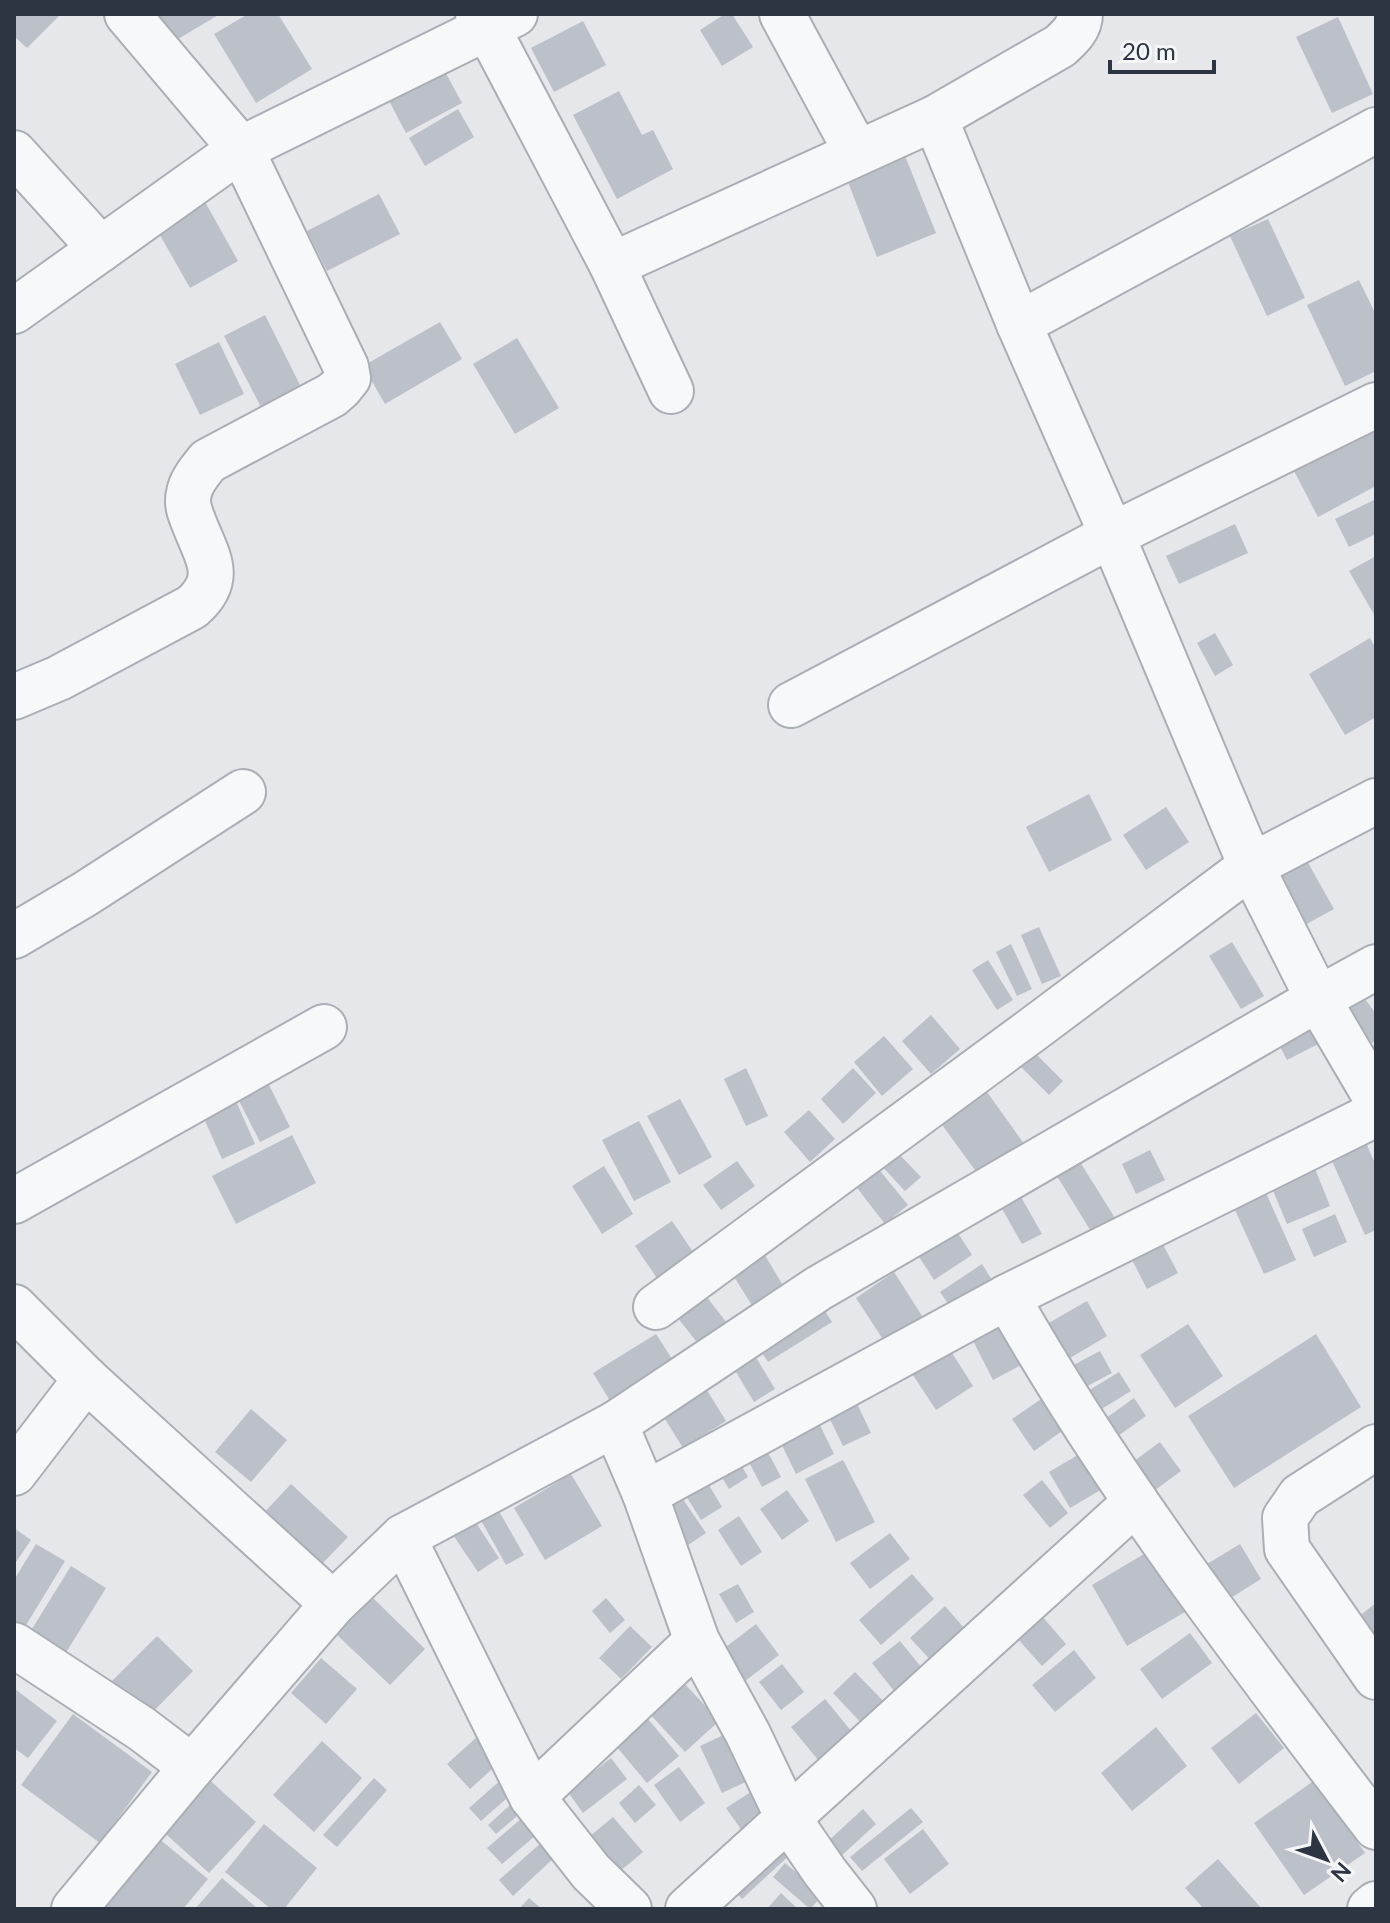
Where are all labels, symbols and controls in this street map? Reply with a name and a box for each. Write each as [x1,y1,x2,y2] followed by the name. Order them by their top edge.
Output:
[1110,24,1214,74] scale bar
[1122,36,1176,65] text: 20 m
[1286,1819,1366,1899] north arrow
[1326,1857,1357,1888] text: N

